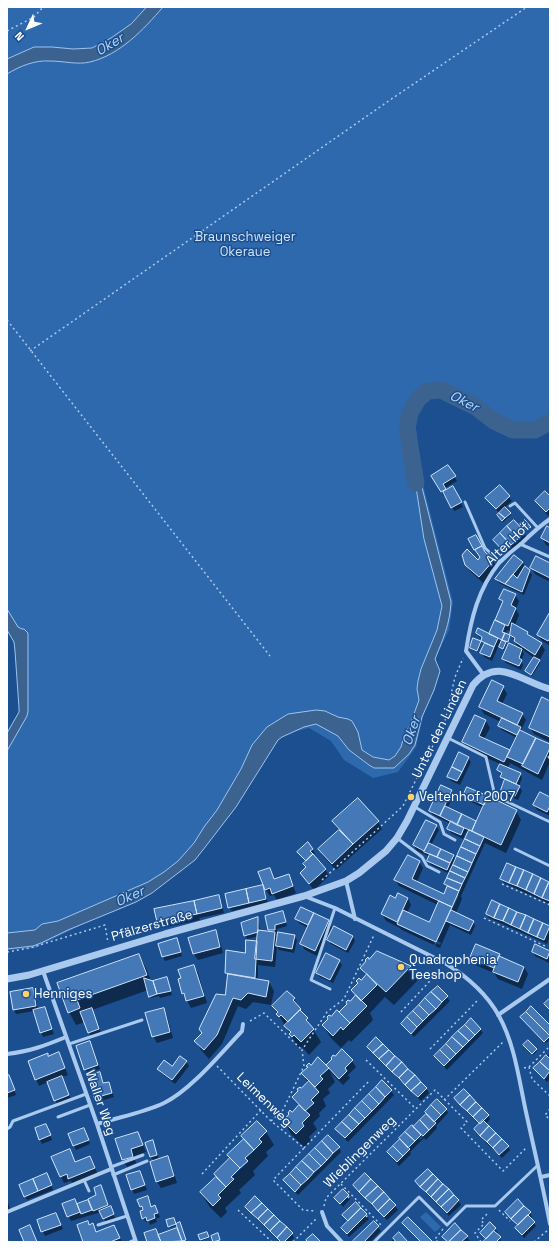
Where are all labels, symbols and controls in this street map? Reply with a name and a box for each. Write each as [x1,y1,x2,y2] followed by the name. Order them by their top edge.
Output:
[8,8,48,48] north arrow
[12,29,27,44] text: N
[93,30,127,60] water label: Oker
[194,229,296,260] park label: Braunschweiger Okeraue
[447,388,481,416] water label: Oker
[483,519,533,569] street label: Alter Hof
[409,677,471,781] street label: Unter den Linden
[399,714,425,748] water label: Oker
[419,789,515,805] place label: Veltenhof 2007
[406,792,416,802] marker: Veltenhof 2007
[113,883,147,911] water label: Oker
[110,907,194,945] street label: Pfälzerstraße
[409,952,497,983] place label: Quadrophenia Teeshop
[396,962,406,972] marker: Quadrophenia Teeshop
[34,986,92,1002] place label: Henniges
[21,989,31,999] marker: Henniges
[82,1068,118,1138] street label: Waller Weg
[233,1070,295,1130] street label: Leimenweg
[321,1113,399,1191] street label: Wieblingenweg

